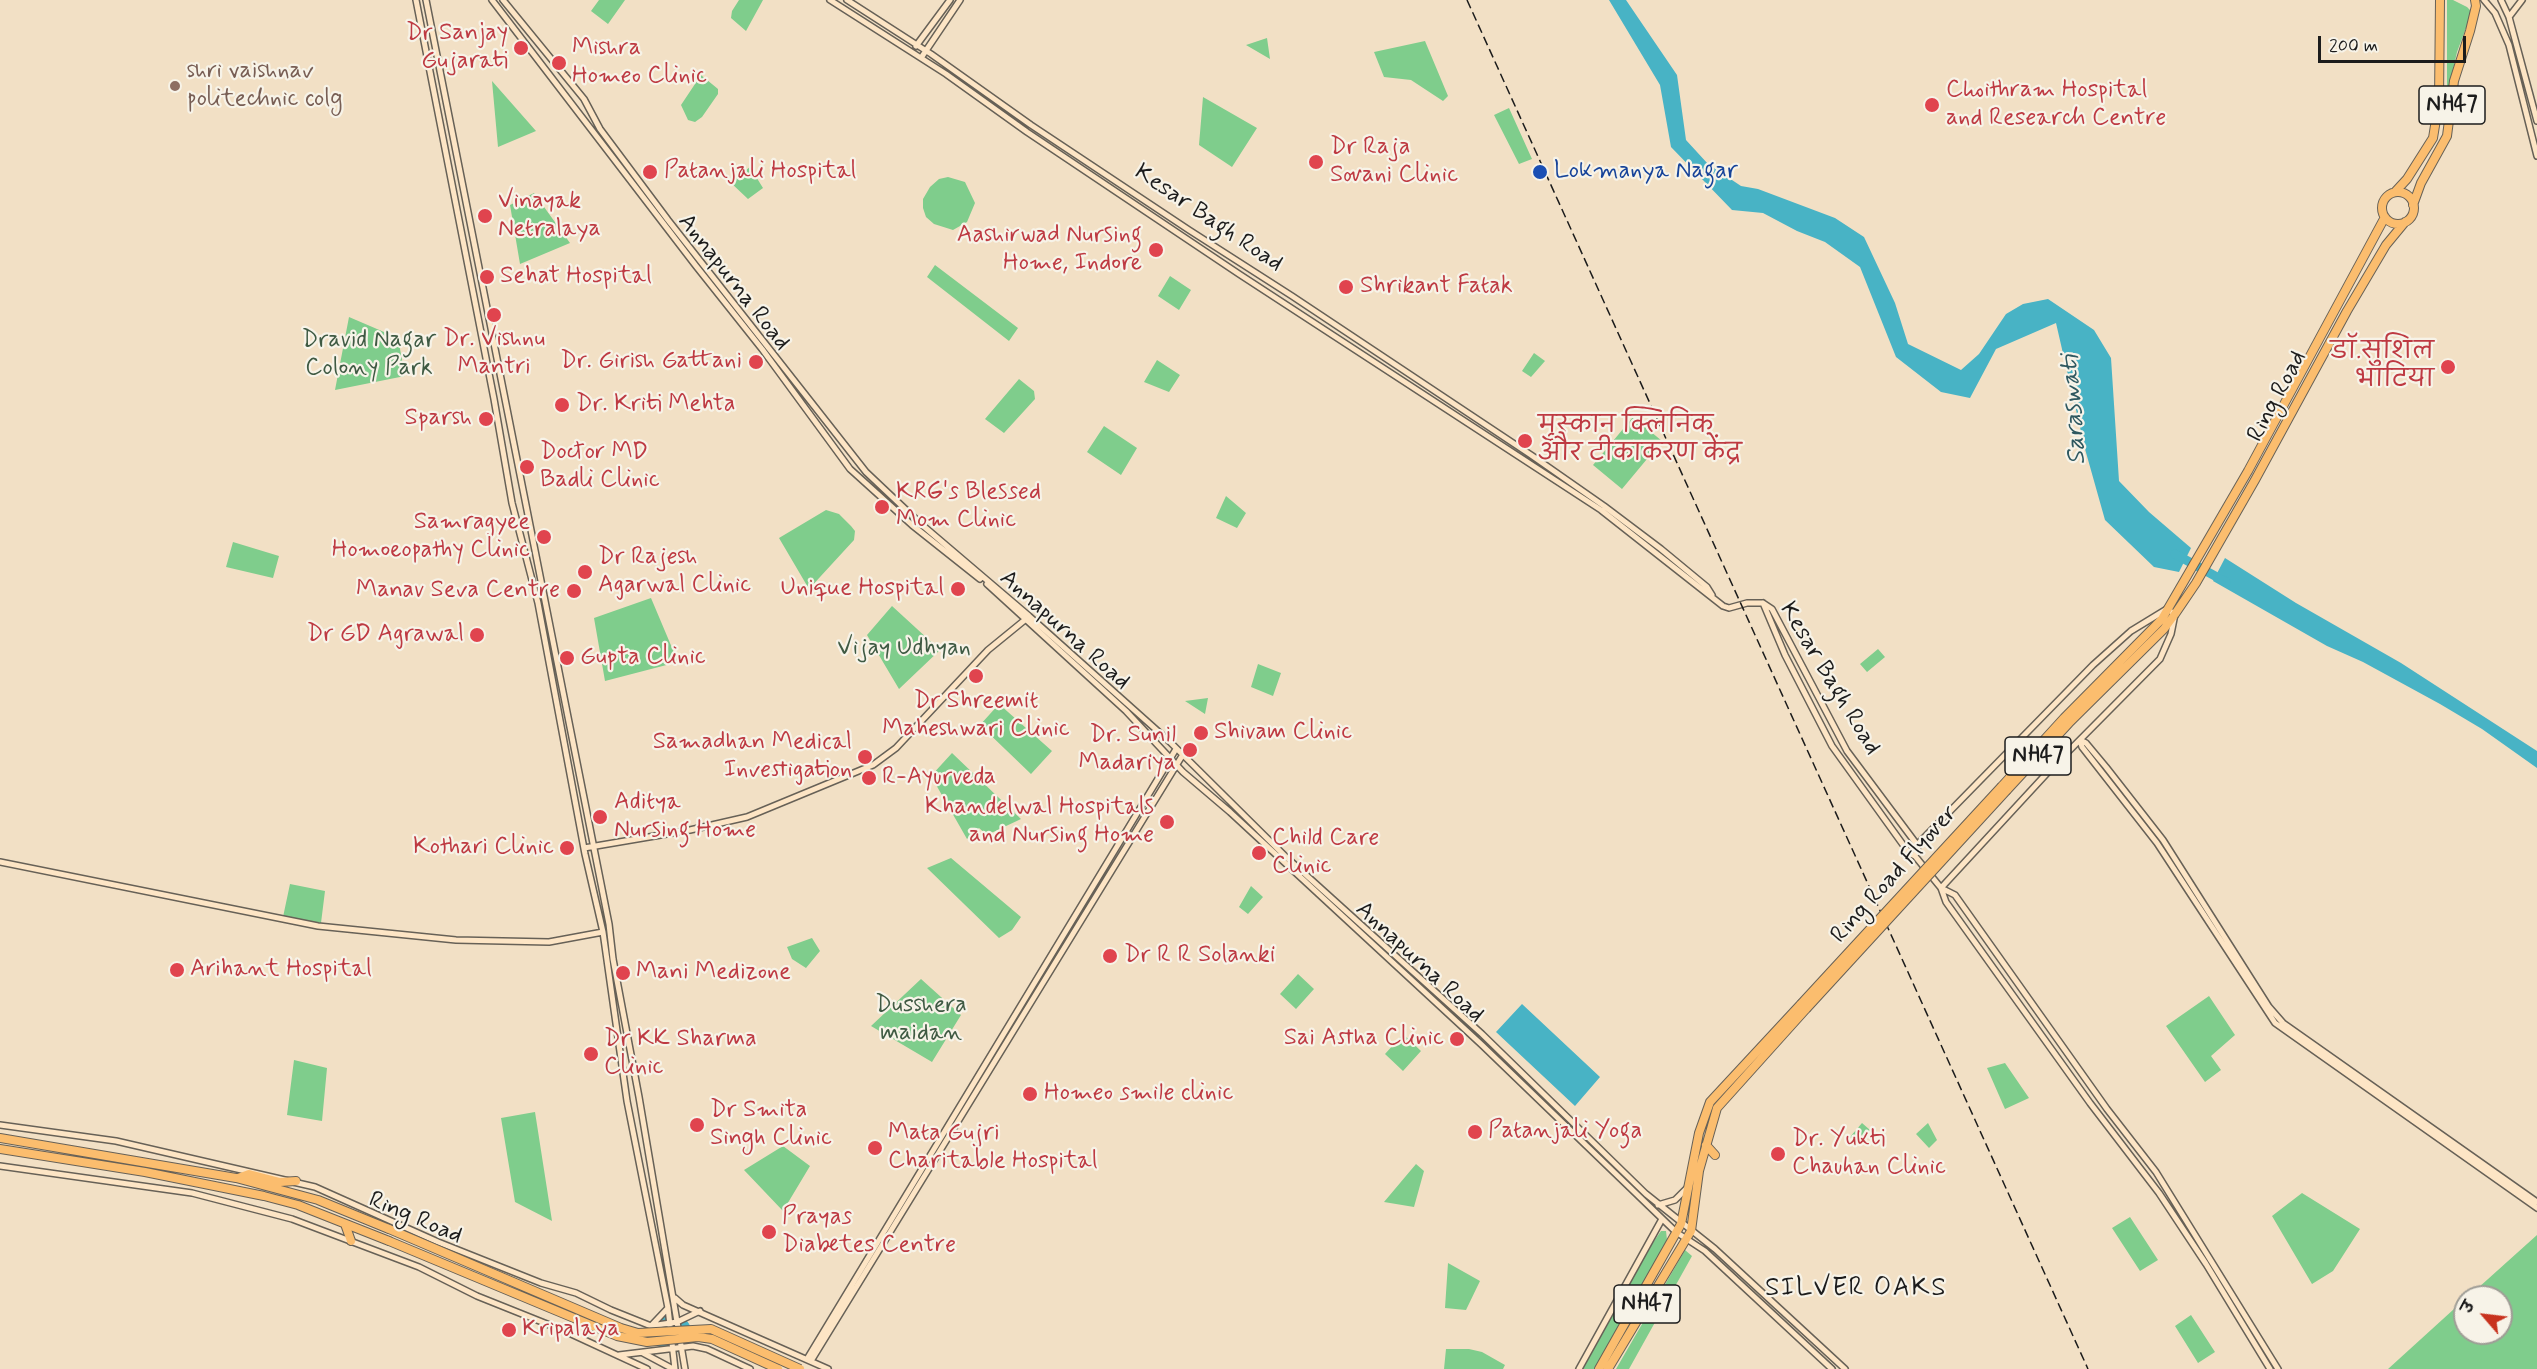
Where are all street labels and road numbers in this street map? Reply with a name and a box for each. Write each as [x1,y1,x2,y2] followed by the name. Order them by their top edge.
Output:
[2419,86,2485,124] road number: NH47
[1128,159,1288,279] street label: Kesar Bagh Road
[671,209,795,357] street label: Annapurna Road
[2242,346,2314,448] street label: Ring Road
[993,565,1135,697] street label: Annapurna Road
[1772,597,1886,761] street label: Kesar Bagh Road
[2005,737,2071,775] road number: NH47
[1825,800,1965,950] street label: Ring Road Flyover
[1349,896,1489,1030] street label: Annapurna Road
[364,1186,466,1252] street label: Ring Road
[1614,1285,1680,1323] road number: NH47

